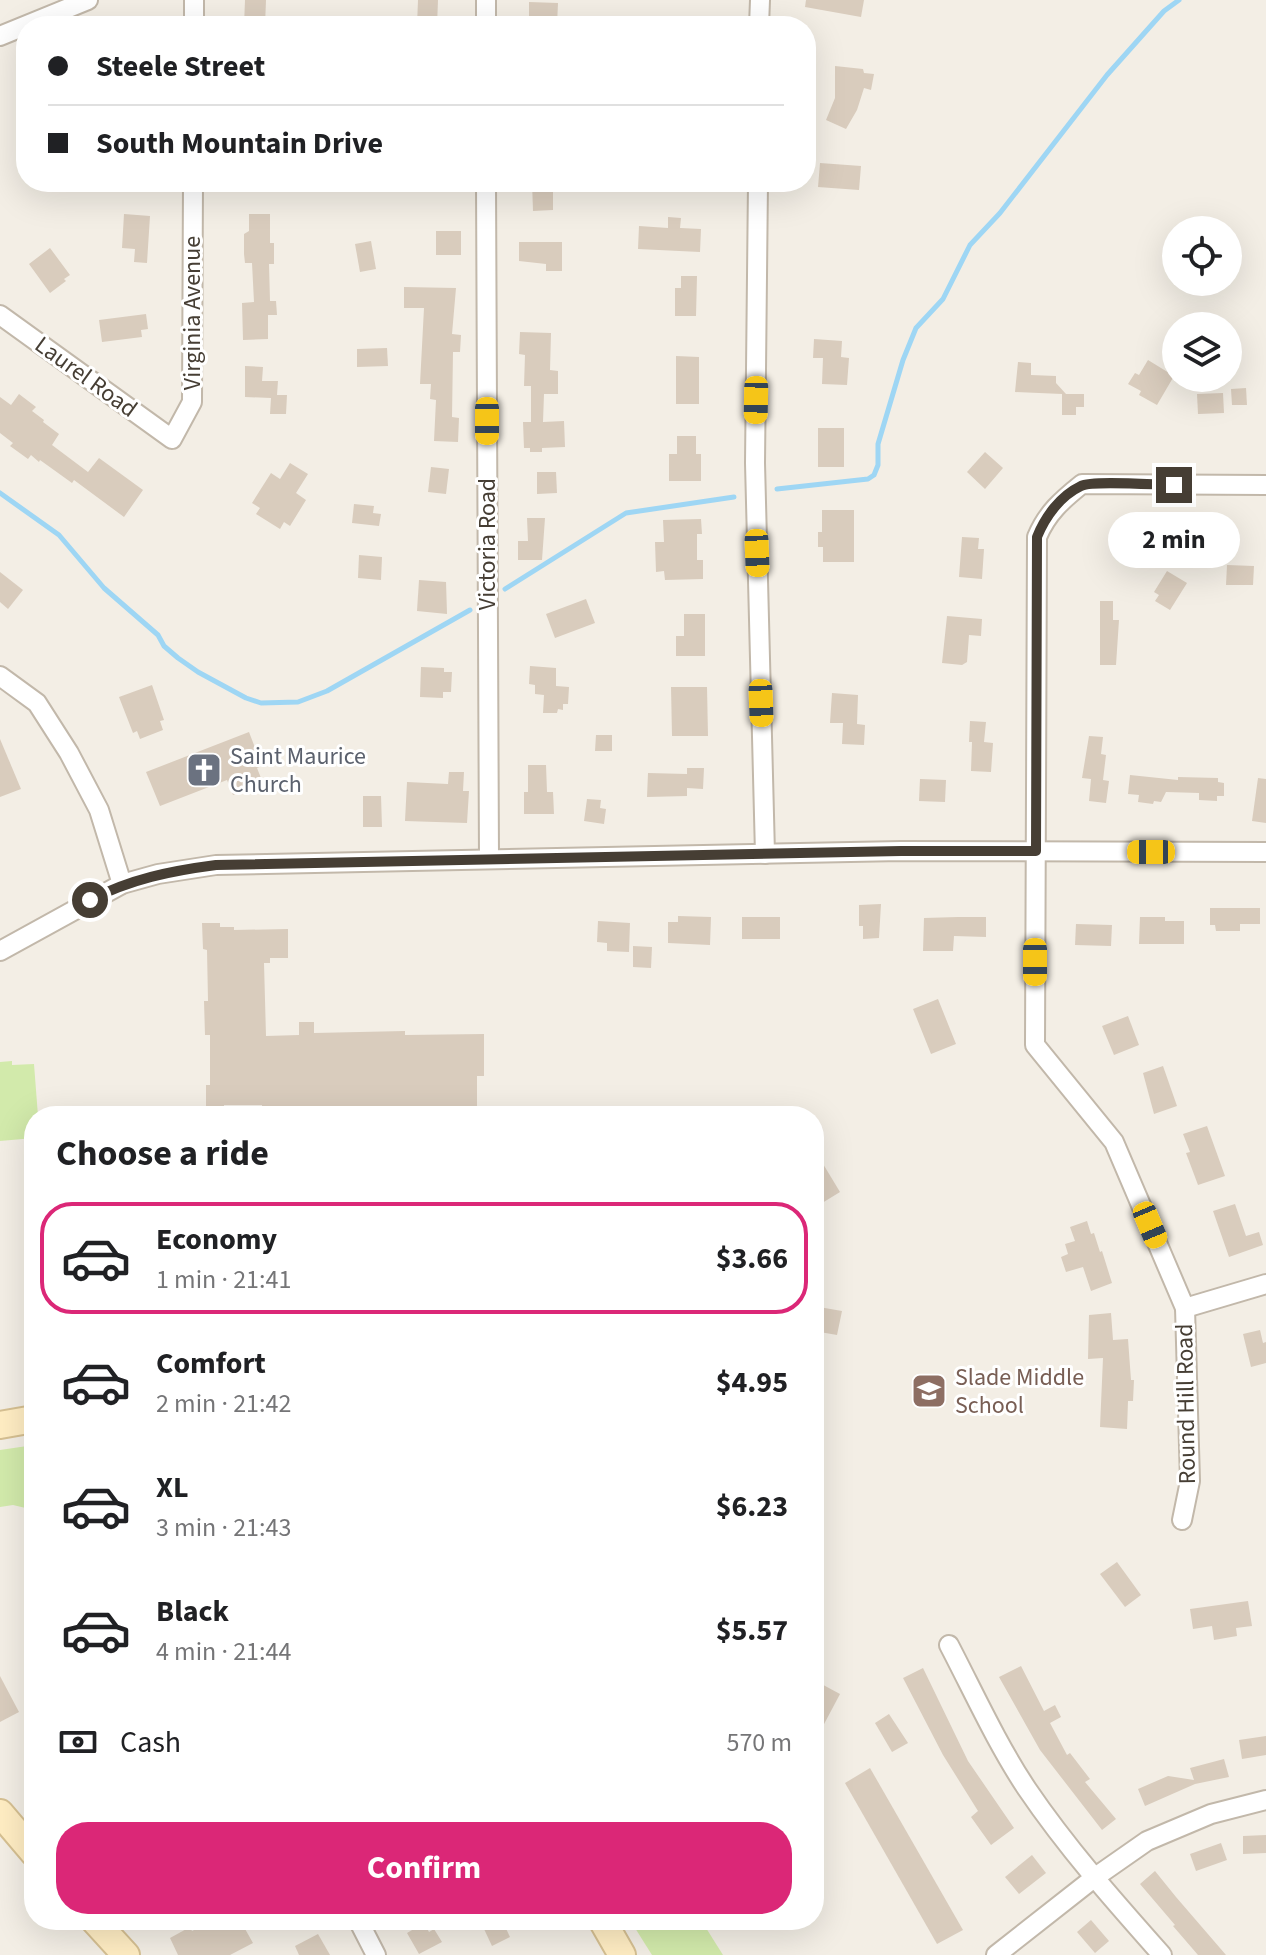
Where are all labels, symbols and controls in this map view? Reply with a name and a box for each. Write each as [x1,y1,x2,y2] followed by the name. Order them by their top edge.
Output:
[96,45,265,88] text: Steele Street
[96,122,383,165] text: South Mountain Drive
[1162,216,1242,392] map controls
[1162,216,1242,296] button: locate
[175,236,210,390] street label: Virginia Avenue
[1162,312,1242,392] button: layers
[27,328,145,426] street label: Laurel Road
[744,376,768,424] car
[475,397,499,445] car
[1156,467,1192,503] route end
[470,478,505,610] street label: Victoria Road
[1108,513,1240,569] callout: 2 min
[1142,521,1206,558] text: 2 min
[744,529,770,577] car
[748,679,774,727] car
[230,739,366,802] place label: Saint Maurice Church
[185,751,223,789] church icon: Saint Maurice Church
[1127,840,1175,864] car
[72,882,108,918] route start
[1023,938,1047,986] car
[56,1128,269,1179] text: Choose a ride
[1130,1198,1170,1252] car
[156,1218,277,1261] text: Economy
[60,1222,132,1294] icon: car
[716,1237,788,1280] text: $3.66
[156,1261,291,1298] text: 1 min · 21:41
[1167,1323,1205,1485] street label: Round Hill Road
[156,1342,266,1385] text: Comfort
[60,1346,132,1418] icon: car
[955,1360,1084,1423] place label: Slade Middle School
[716,1361,788,1404] text: $4.95
[910,1372,948,1410] school or university icon: Slade Middle School
[156,1385,291,1422] text: 2 min · 21:42
[156,1466,189,1509] text: XL
[60,1470,132,1542] icon: car
[716,1485,788,1528] text: $6.23
[156,1509,291,1546] text: 3 min · 21:43
[156,1590,229,1633] text: Black
[60,1594,132,1666] icon: car
[716,1609,788,1652] text: $5.57
[156,1633,291,1670] text: 4 min · 21:44
[56,1720,100,1764] icon: cash
[120,1721,181,1764] text: Cash
[726,1724,792,1761] text: 570 m
[56,1822,792,1914] button: Confirm

